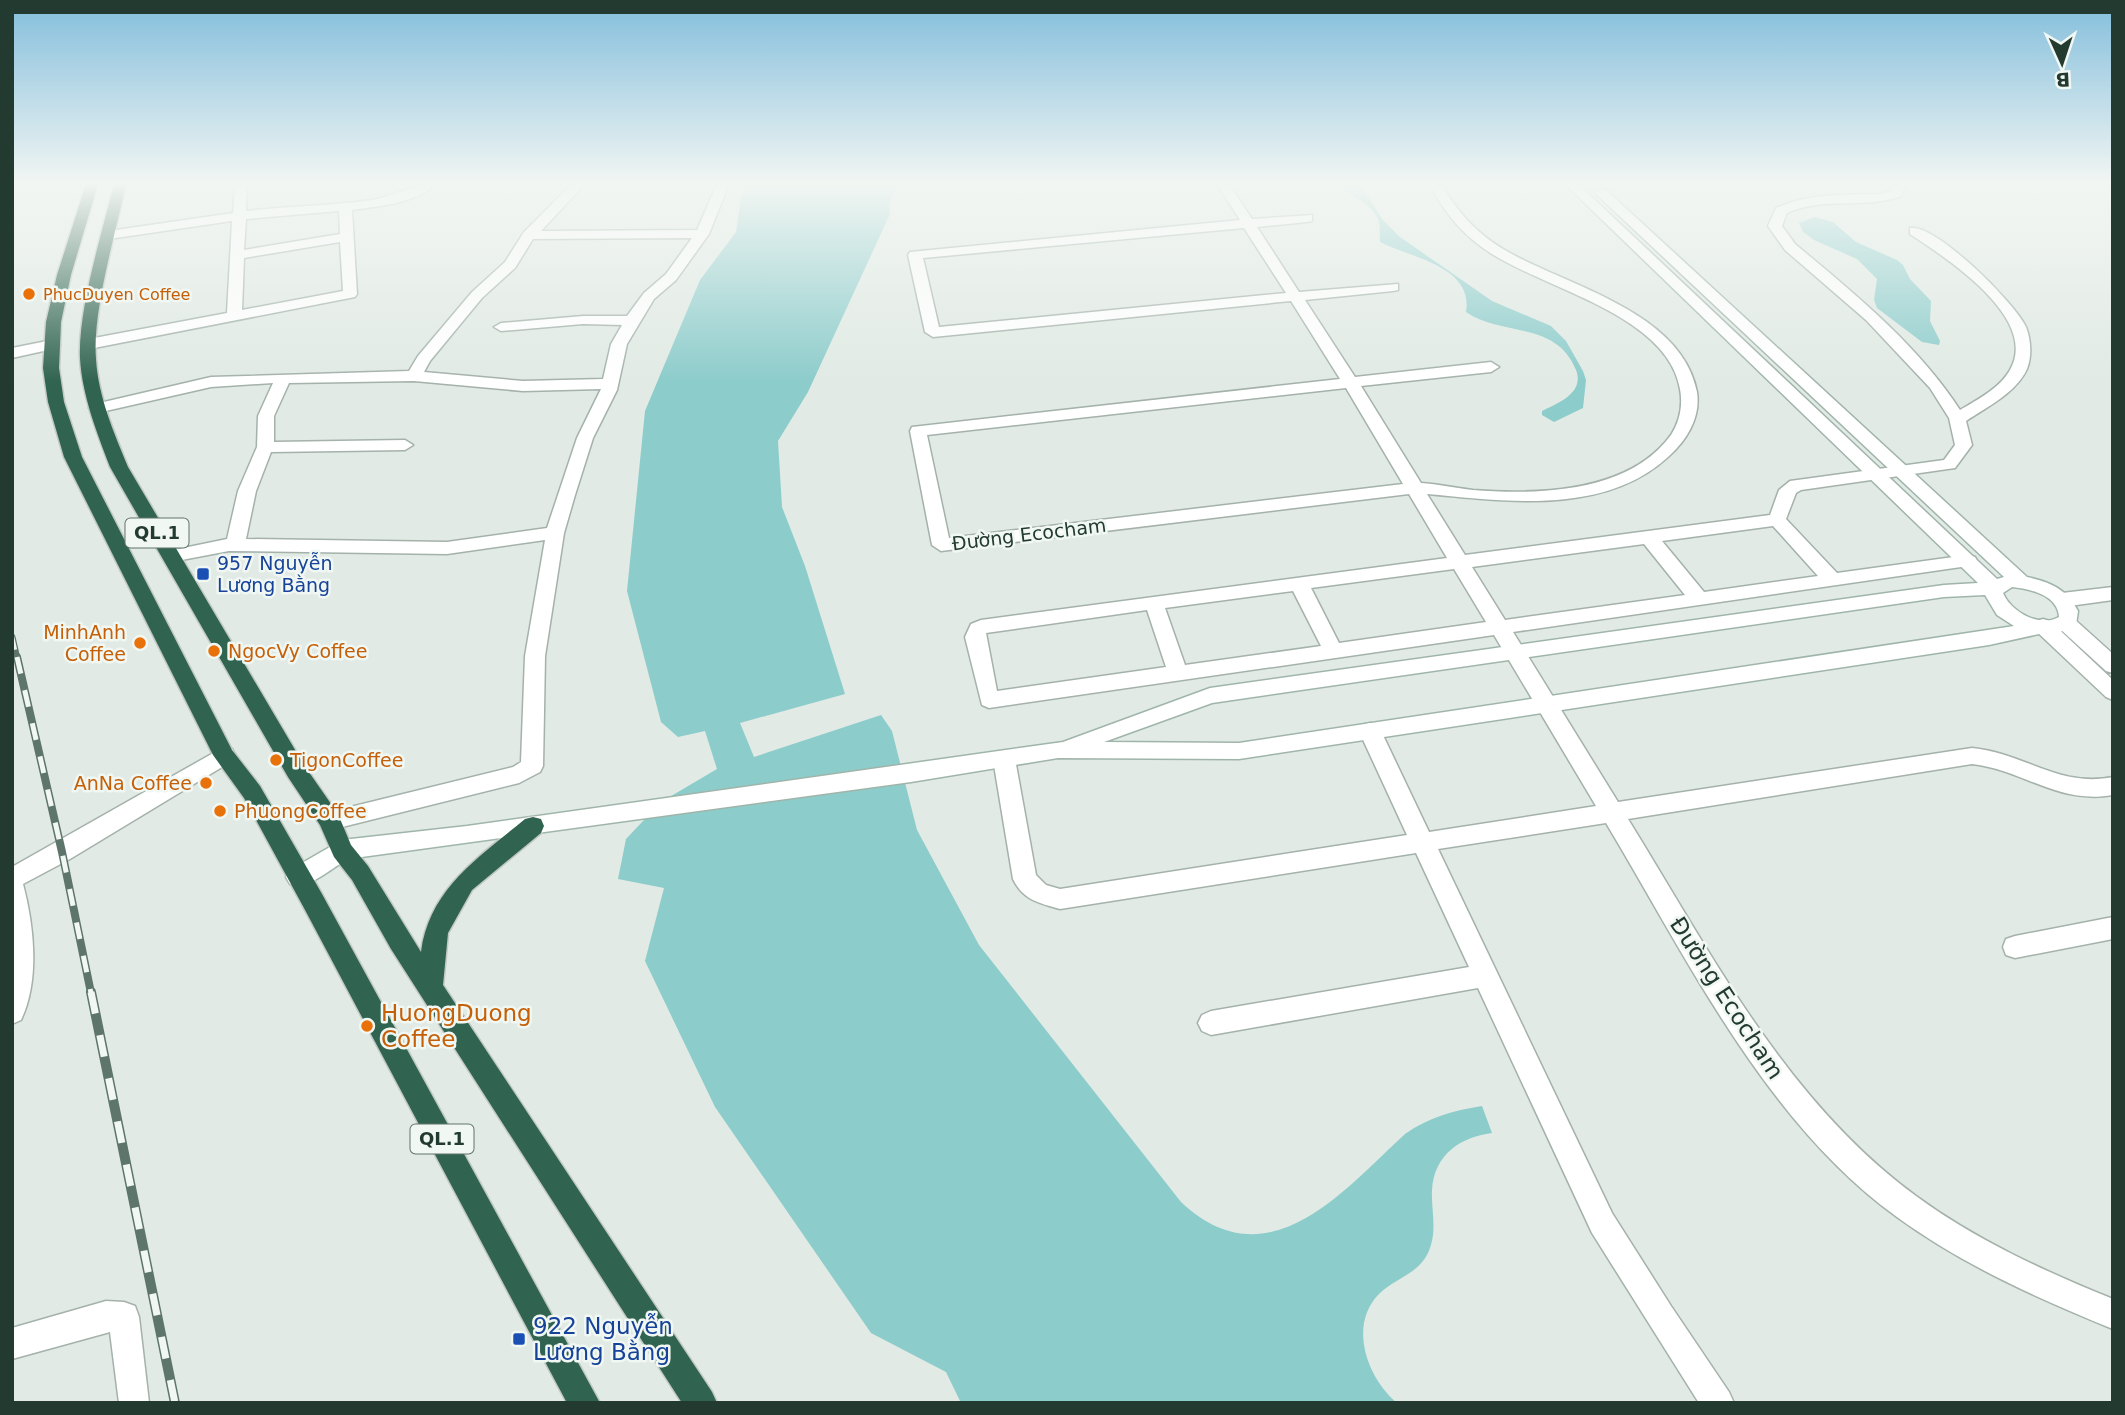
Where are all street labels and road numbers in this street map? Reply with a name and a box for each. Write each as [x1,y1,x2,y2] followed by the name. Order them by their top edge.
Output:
[951,514,1107,554] street label: Đường Ecocham
[125,518,188,548] road number: QL.1
[1665,912,1789,1084] street label: Đường Ecocham
[410,1124,474,1154] road number: QL.1

